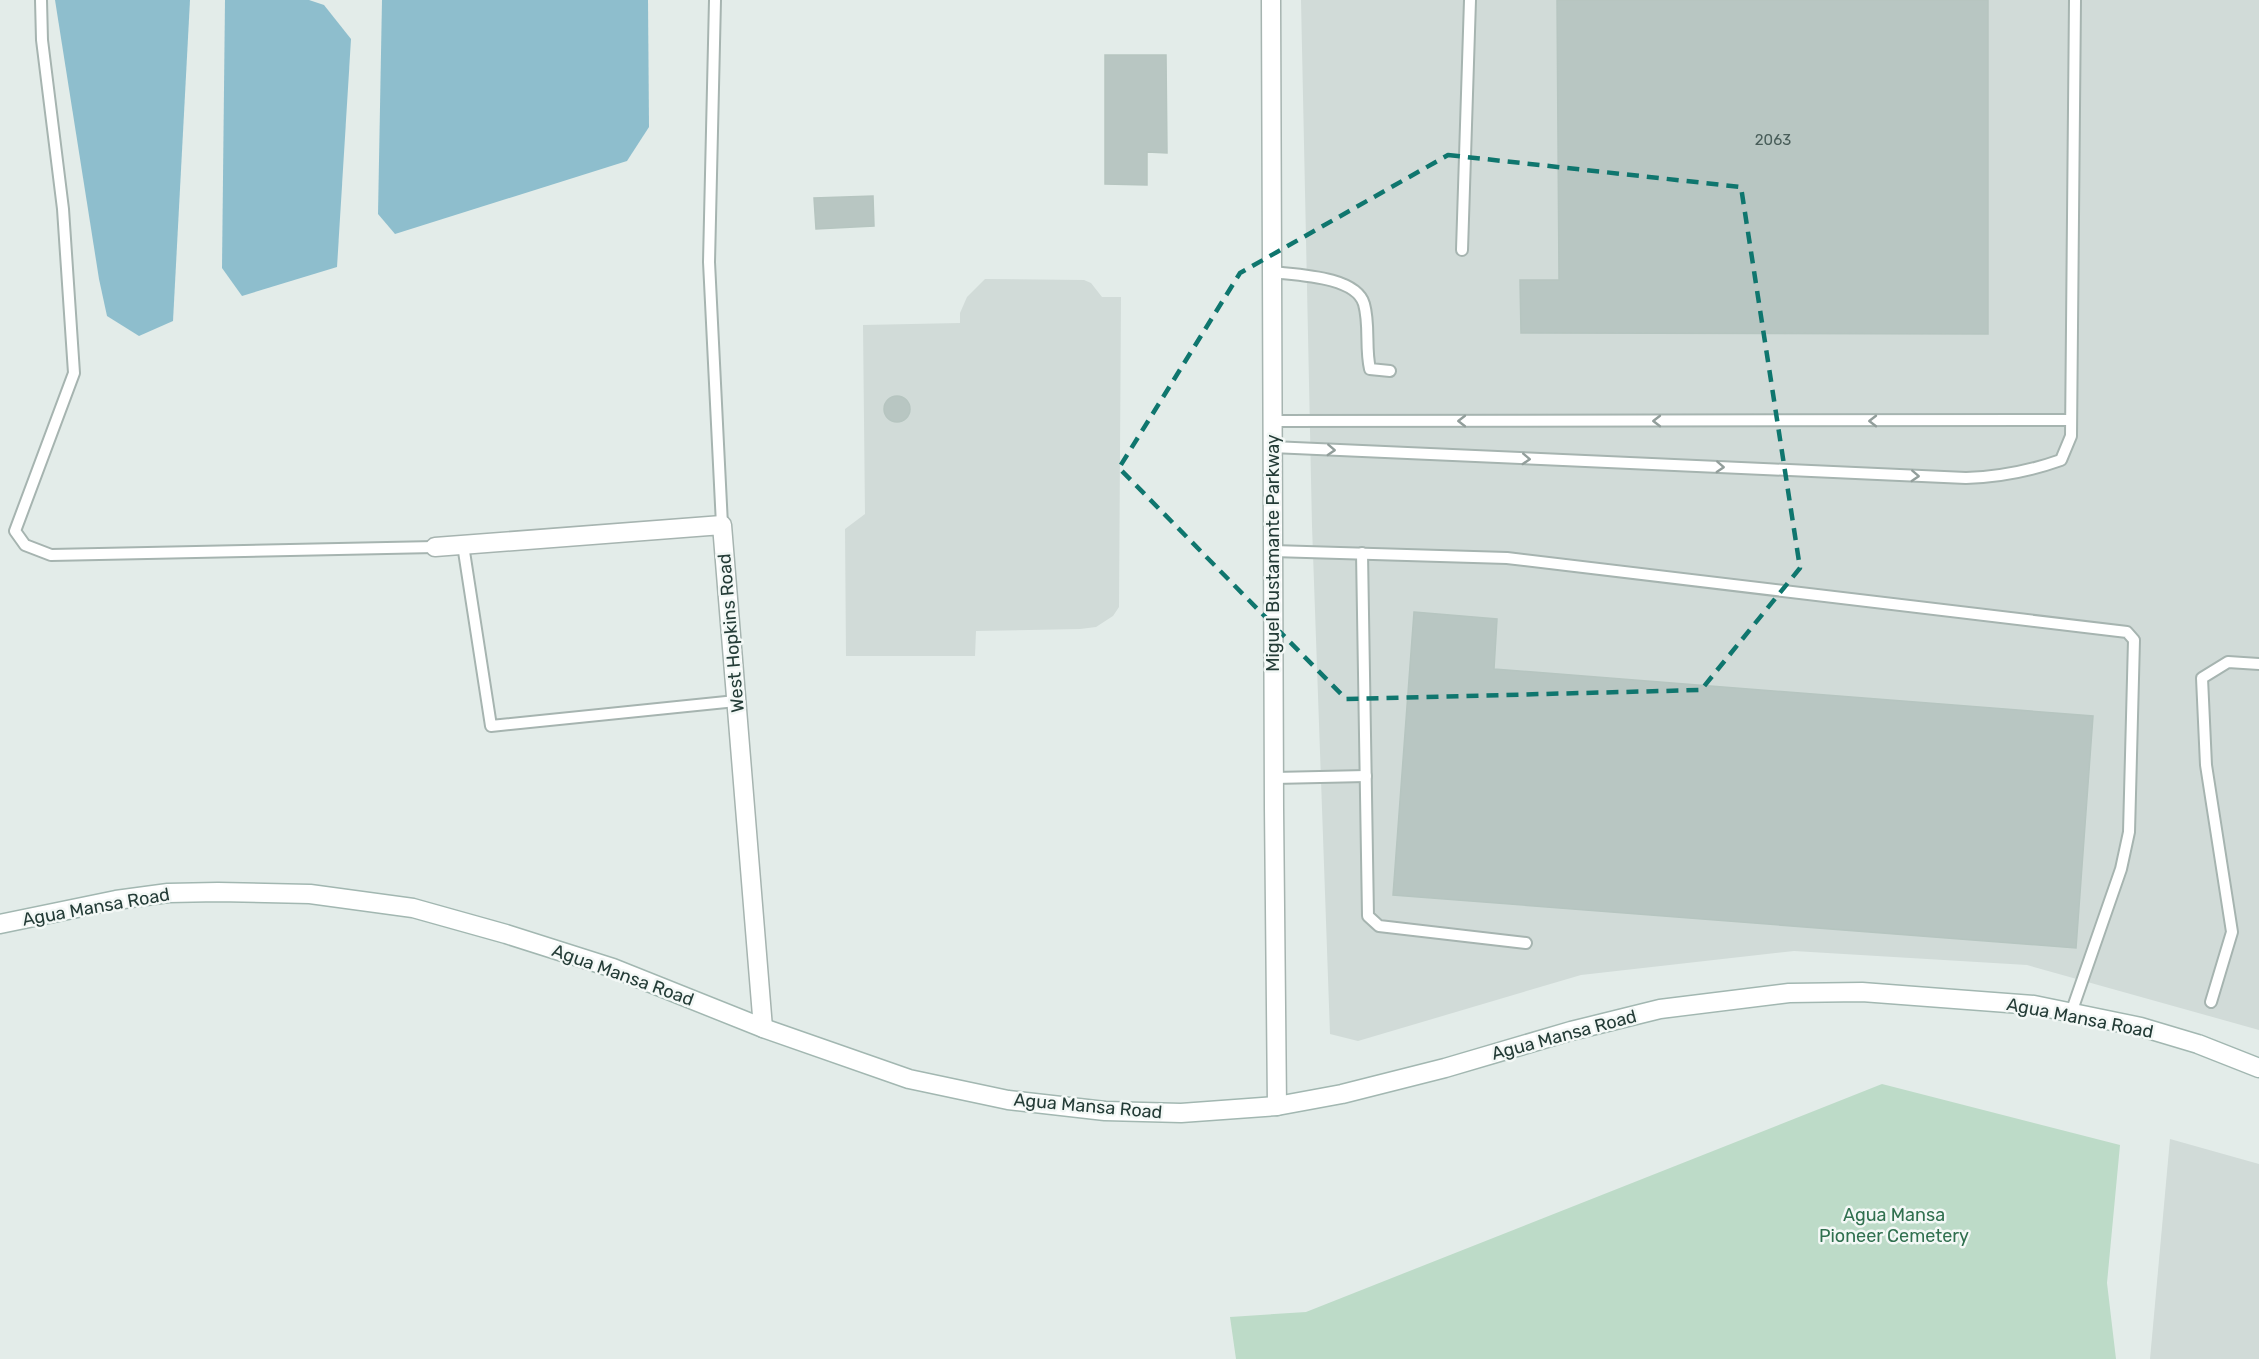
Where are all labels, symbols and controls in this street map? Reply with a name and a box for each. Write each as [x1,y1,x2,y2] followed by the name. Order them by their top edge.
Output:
[1755,131,1791,149] house number: 2063
[1457,415,1466,427] one-way arrow
[1652,415,1661,427] one-way arrow
[1868,415,1877,427] one-way arrow
[1262,434,1284,672] street label: Miguel Bustamante Parkway
[1326,443,1335,456] one-way arrow
[1521,452,1530,465] one-way arrow
[1716,461,1725,474] one-way arrow
[1911,470,1920,483] one-way arrow
[713,553,749,713] street label: West Hopkins Road
[21,883,171,931] street label: Agua Mansa Road
[549,939,697,1011] street label: Agua Mansa Road
[2005,993,2155,1043] street label: Agua Mansa Road
[1489,1005,1639,1065] street label: Agua Mansa Road
[1013,1089,1163,1123] street label: Agua Mansa Road
[1819,1204,1969,1247] park label: Agua Mansa Pioneer Cemetery

